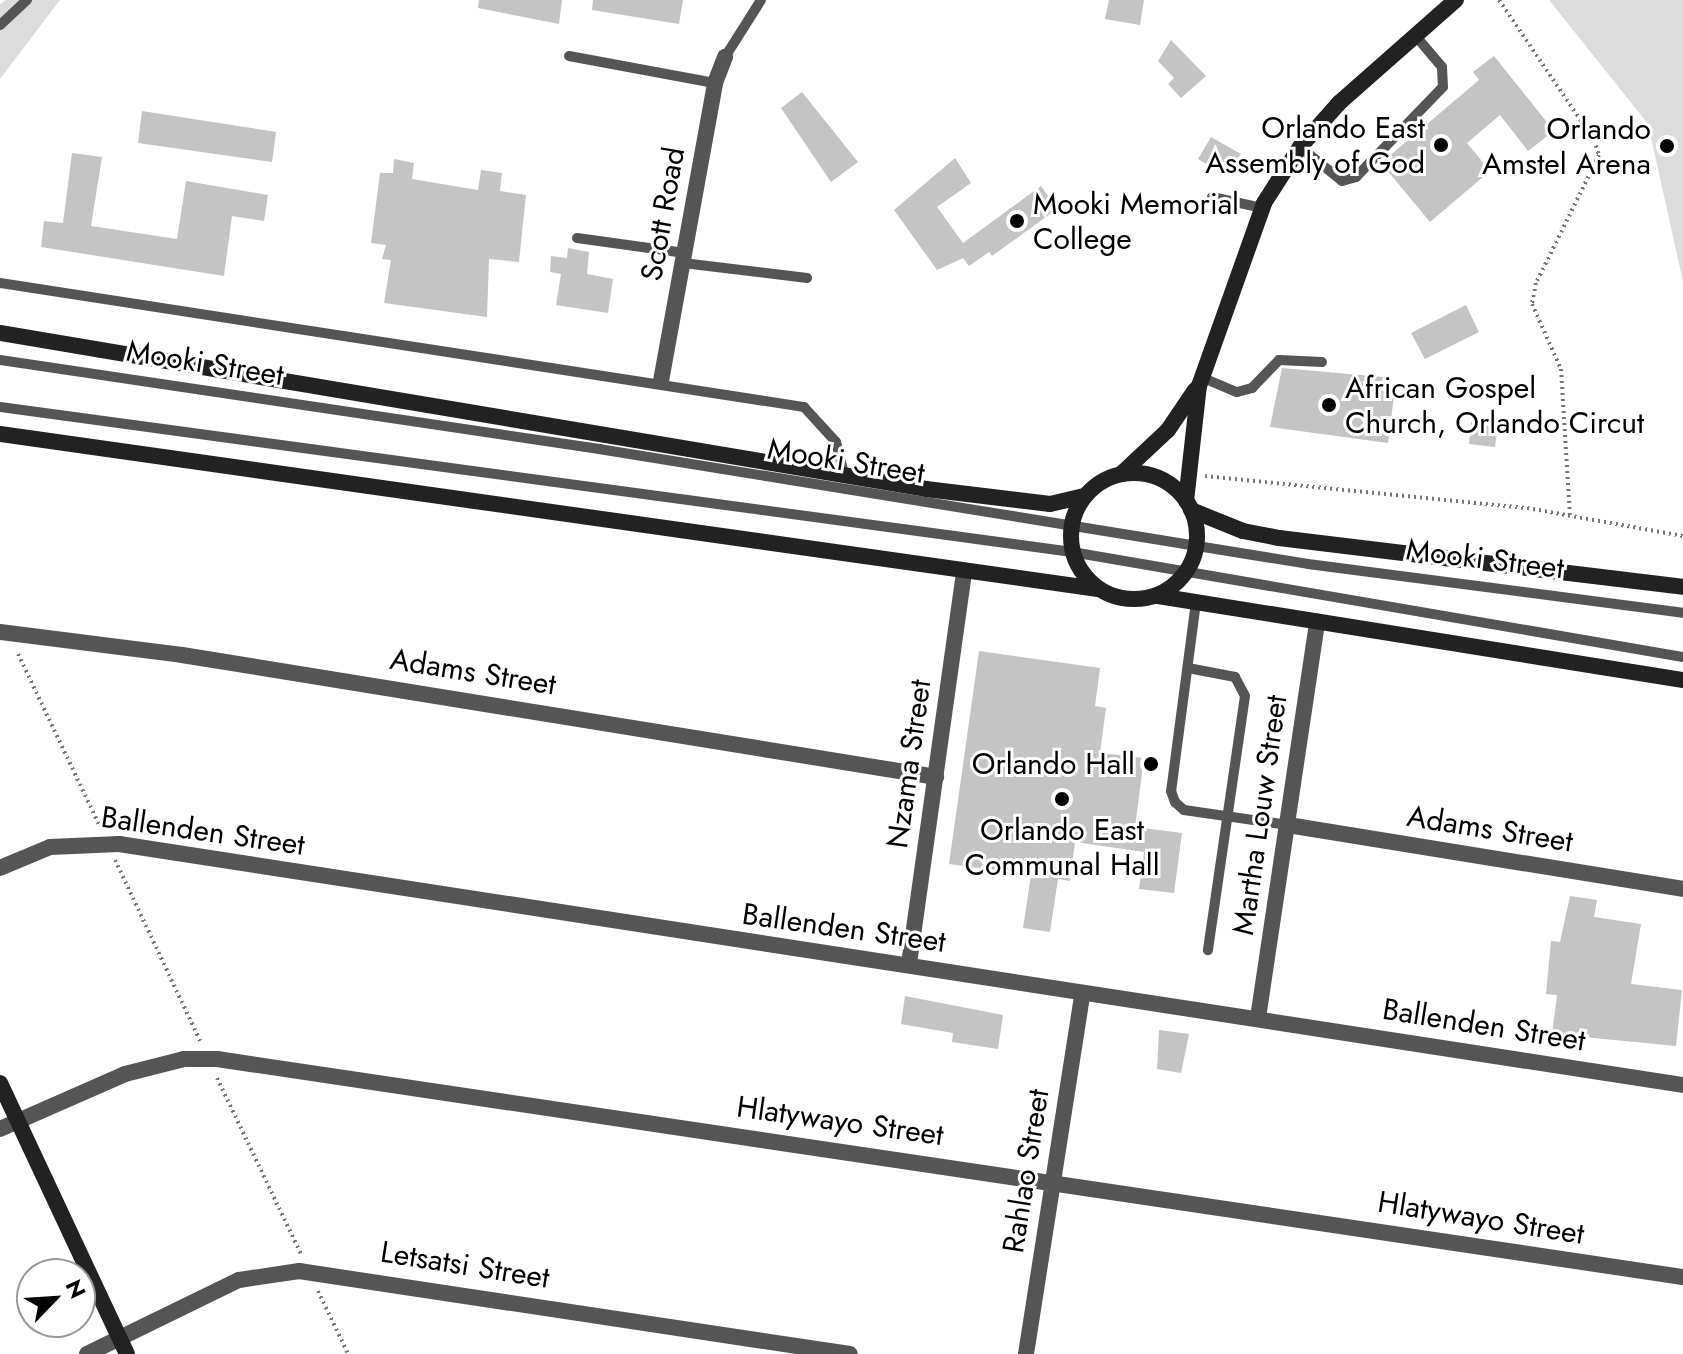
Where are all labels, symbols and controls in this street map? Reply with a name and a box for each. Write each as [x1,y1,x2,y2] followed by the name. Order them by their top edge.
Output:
[1205,110,1425,180] place label: Orlando East Assembly of God
[1482,111,1651,182] place label: Orlando Amstel Arena
[1432,136,1450,154] marker: Orlando East Assembly of God
[1658,137,1676,155] marker: Orlando Amstel Arena
[634,144,692,284] street label: Scott Road
[1033,186,1239,256] place label: Mooki Memorial College
[1008,212,1026,230] marker: Mooki Memorial College
[124,333,286,393] street label: Mooki Street
[1345,370,1644,440] place label: African Gospel Church, Orlando Circut
[1320,396,1338,414] marker: African Gospel Church, Orlando Circut
[765,431,927,491] street label: Mooki Street
[1404,531,1566,587] street label: Mooki Street
[388,641,558,703] street label: Adams Street
[879,677,939,851] street label: Nzama Street
[1225,693,1295,937] street label: Martha Louw Street
[972,746,1135,782] place label: Orlando Hall
[1142,755,1160,773] marker: Orlando Hall
[1053,790,1071,808] marker: Orlando East Communal Hall
[1405,798,1575,860] street label: Adams Street
[99,799,307,863] street label: Ballenden Street
[964,812,1160,882] place label: Orlando East Communal Hall
[740,896,948,960] street label: Ballenden Street
[1380,991,1588,1059] street label: Ballenden Street
[995,1087,1057,1255] street label: Rahlao Street
[734,1089,946,1153] street label: Hlatywayo Street
[1375,1184,1587,1252] street label: Hlatywayo Street
[378,1234,552,1296] street label: Letsatsi Street
[16,1258,96,1338] north arrow
[58,1274,94,1303] text: N

